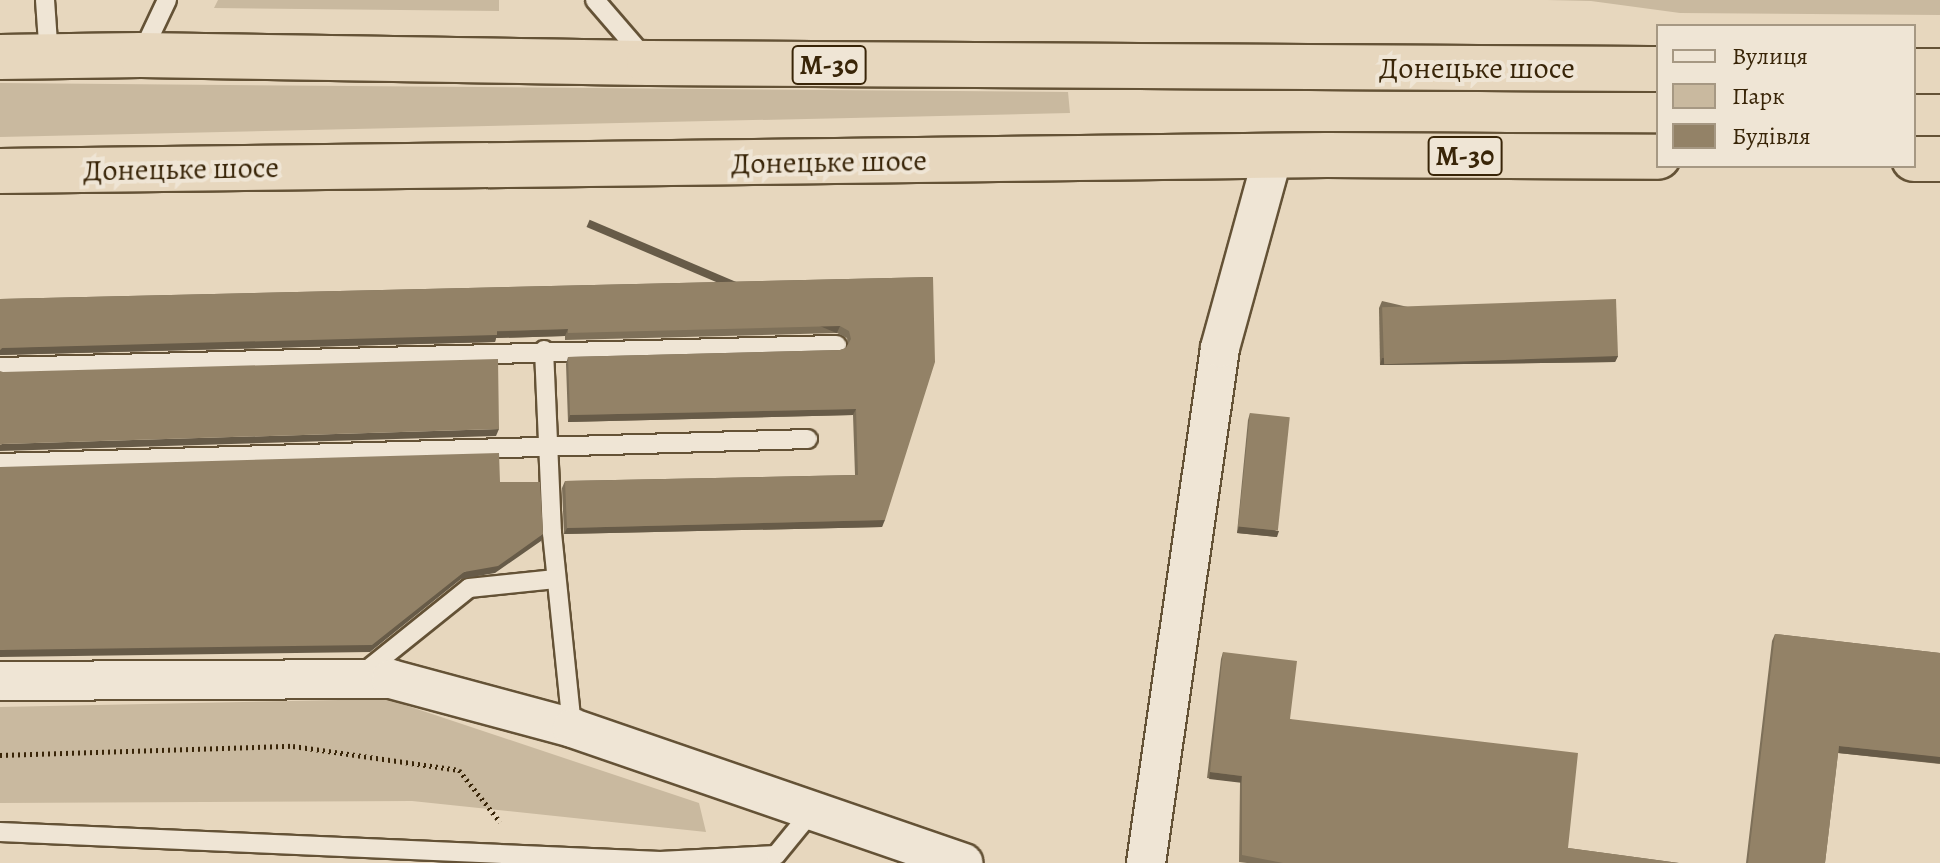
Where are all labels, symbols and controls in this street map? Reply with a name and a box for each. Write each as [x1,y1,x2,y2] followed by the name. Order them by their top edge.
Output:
[1656,24,1916,168] legend
[1732,40,1808,72] text: Вулиця
[791,41,867,89] road number: М-30
[1379,50,1575,86] street label: Донецьке шосе
[1732,80,1785,112] text: Парк
[1732,120,1811,152] text: Будівля
[1427,132,1503,180] road number: М-30
[731,142,927,182] street label: Донецьке шосе
[83,149,279,189] street label: Донецьке шосе

